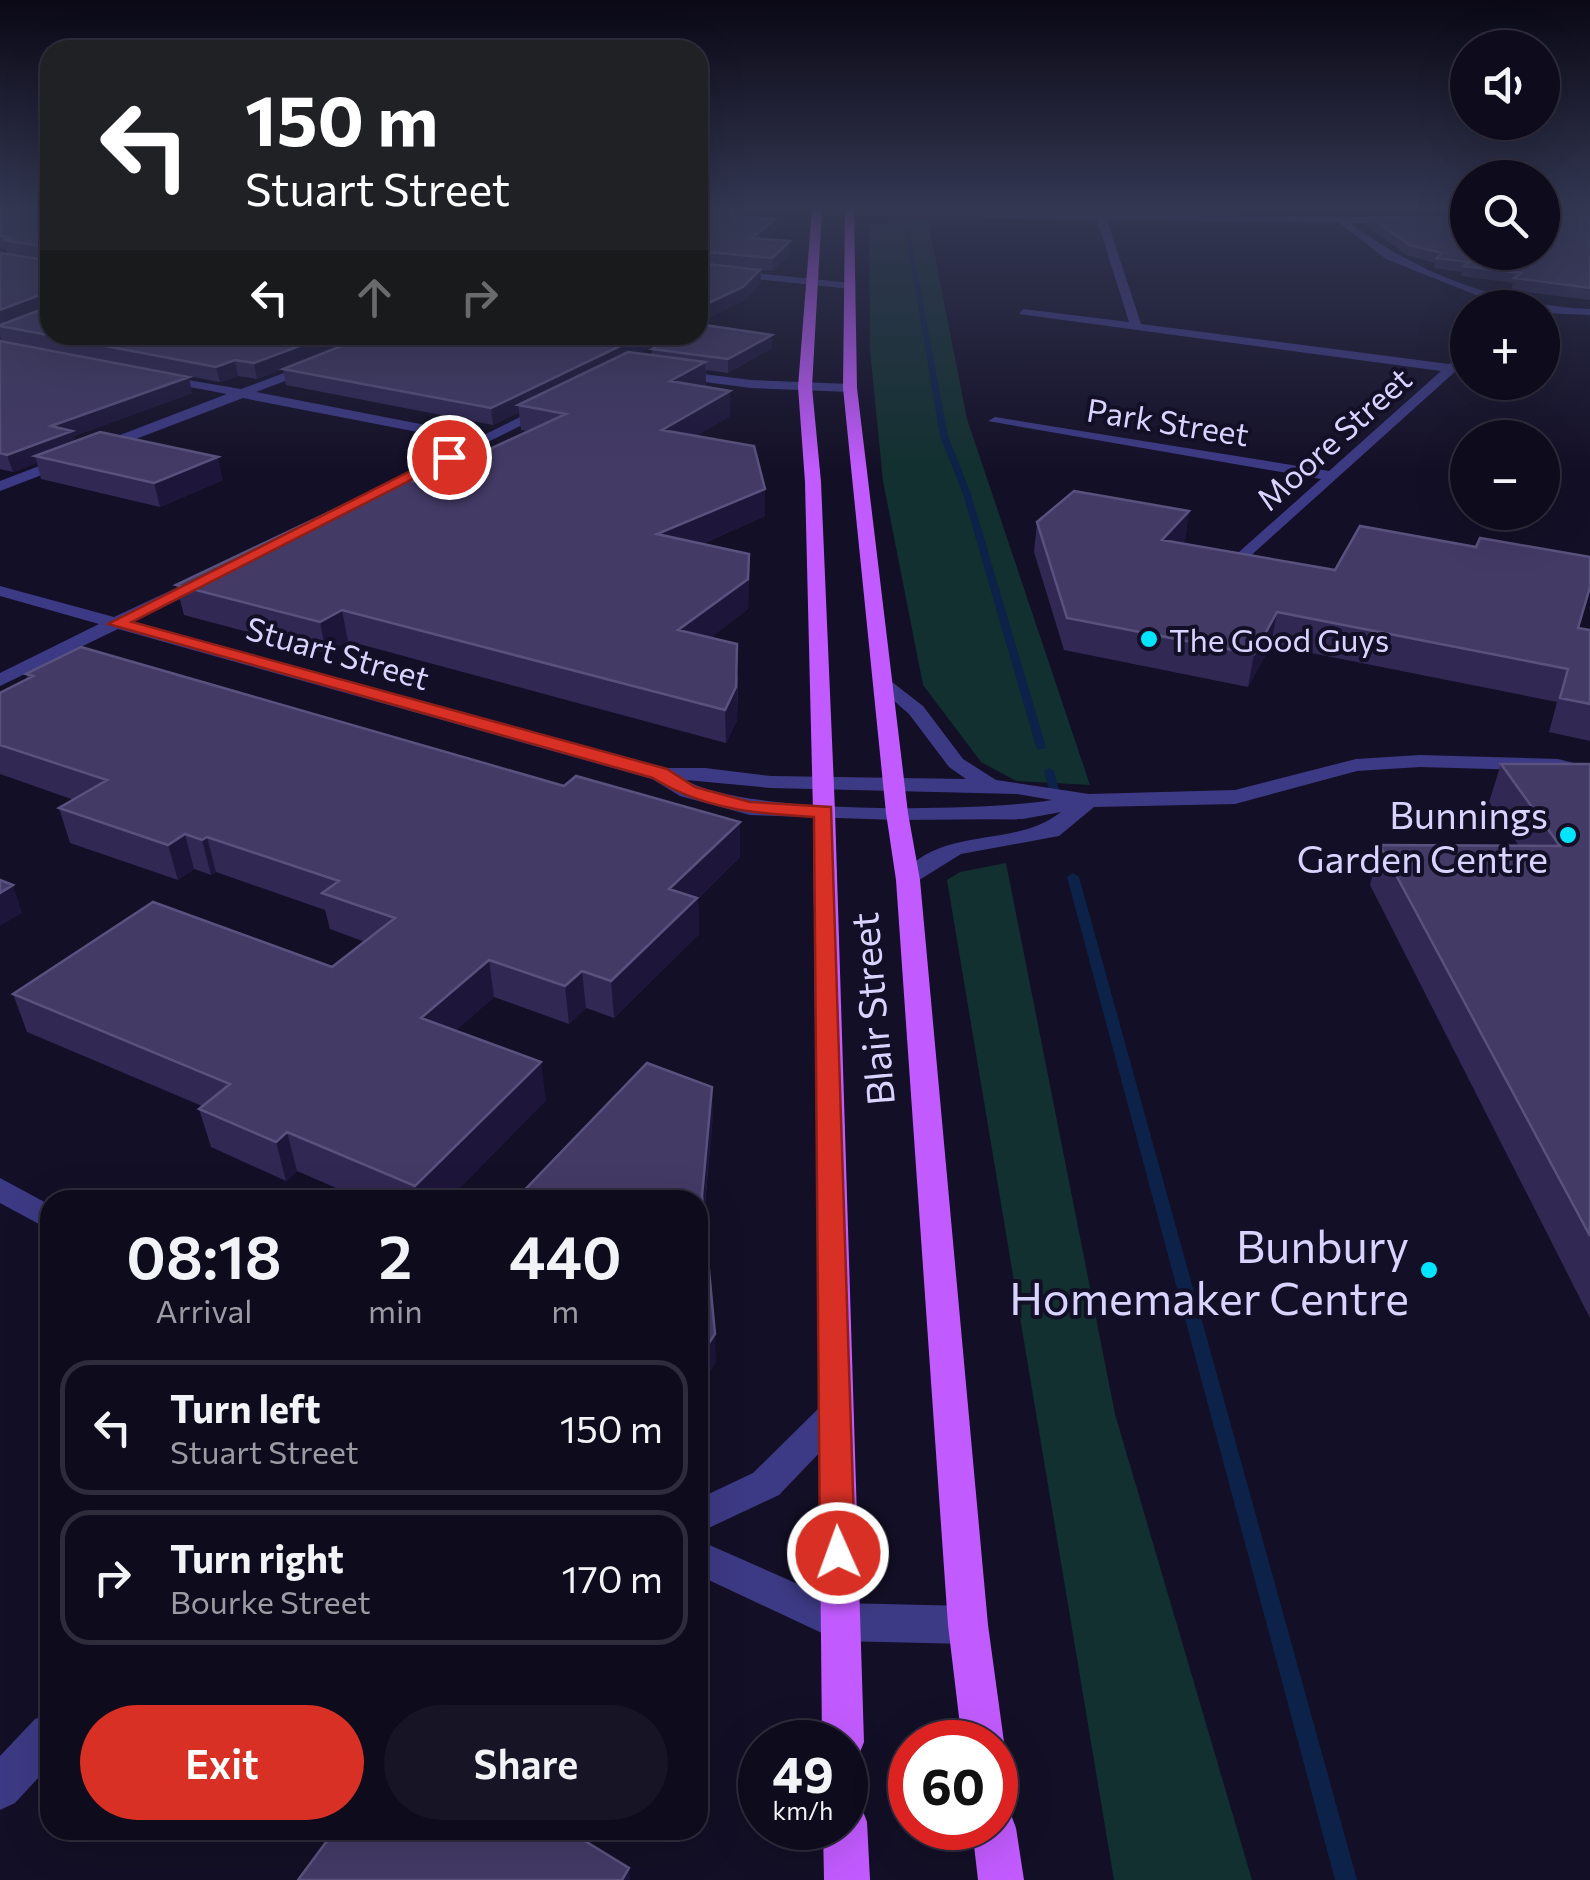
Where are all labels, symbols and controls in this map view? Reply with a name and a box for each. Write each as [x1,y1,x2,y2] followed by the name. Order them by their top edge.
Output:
[1450,30,1560,530] map controls
[1450,30,1560,140] button: sound
[245,75,438,160] text: 150 m
[80,80,210,210] icon: left
[245,160,510,215] text: Stuart Street
[1450,160,1560,270] button: search
[242,270,297,325] icon: left
[347,270,402,325] icon: ahead
[452,270,507,325] icon: right
[1450,290,1560,400] button: +
[1247,358,1419,518] street label: Moore Street
[1084,388,1252,454] street label: Park Street
[407,415,492,500] pin
[1450,420,1560,530] button: −
[422,430,477,485] icon: arrive
[242,607,434,697] street label: Stuart Street
[1169,619,1389,659] place label: The Good Guys
[1138,628,1160,650] marker: The Good Guys
[1297,790,1548,881] place label: Bunnings Garden Centre
[1557,824,1579,846] marker: Bunnings Garden Centre
[839,910,903,1108] street label: Blair Street
[1009,1217,1409,1324] place label: Bunbury Homemaker Centre
[126,1218,282,1291] text: 08:18
[378,1218,412,1291] text: 2
[509,1218,622,1291] text: 440
[1418,1259,1440,1281] marker: Bunbury Homemaker Centre
[156,1290,252,1330] text: Arrival
[368,1290,423,1330] text: min
[551,1290,579,1330] text: m
[170,1384,321,1431] text: Turn left
[85,1400,140,1455] icon: left
[560,1404,663,1451] text: 150 m
[170,1431,359,1471] text: Stuart Street
[786,1501,890,1605] position arrow
[170,1534,344,1581] text: Turn right
[85,1550,140,1605] icon: right
[562,1554,663,1601] text: 170 m
[170,1581,371,1621] text: Bourke Street
[80,1705,364,1820] button: Exit
[384,1705,668,1820] button: Share
[888,1720,1018,1850] speed limit sign: 60
[772,1742,834,1803] text: 49
[773,1795,833,1825] text: km/h

